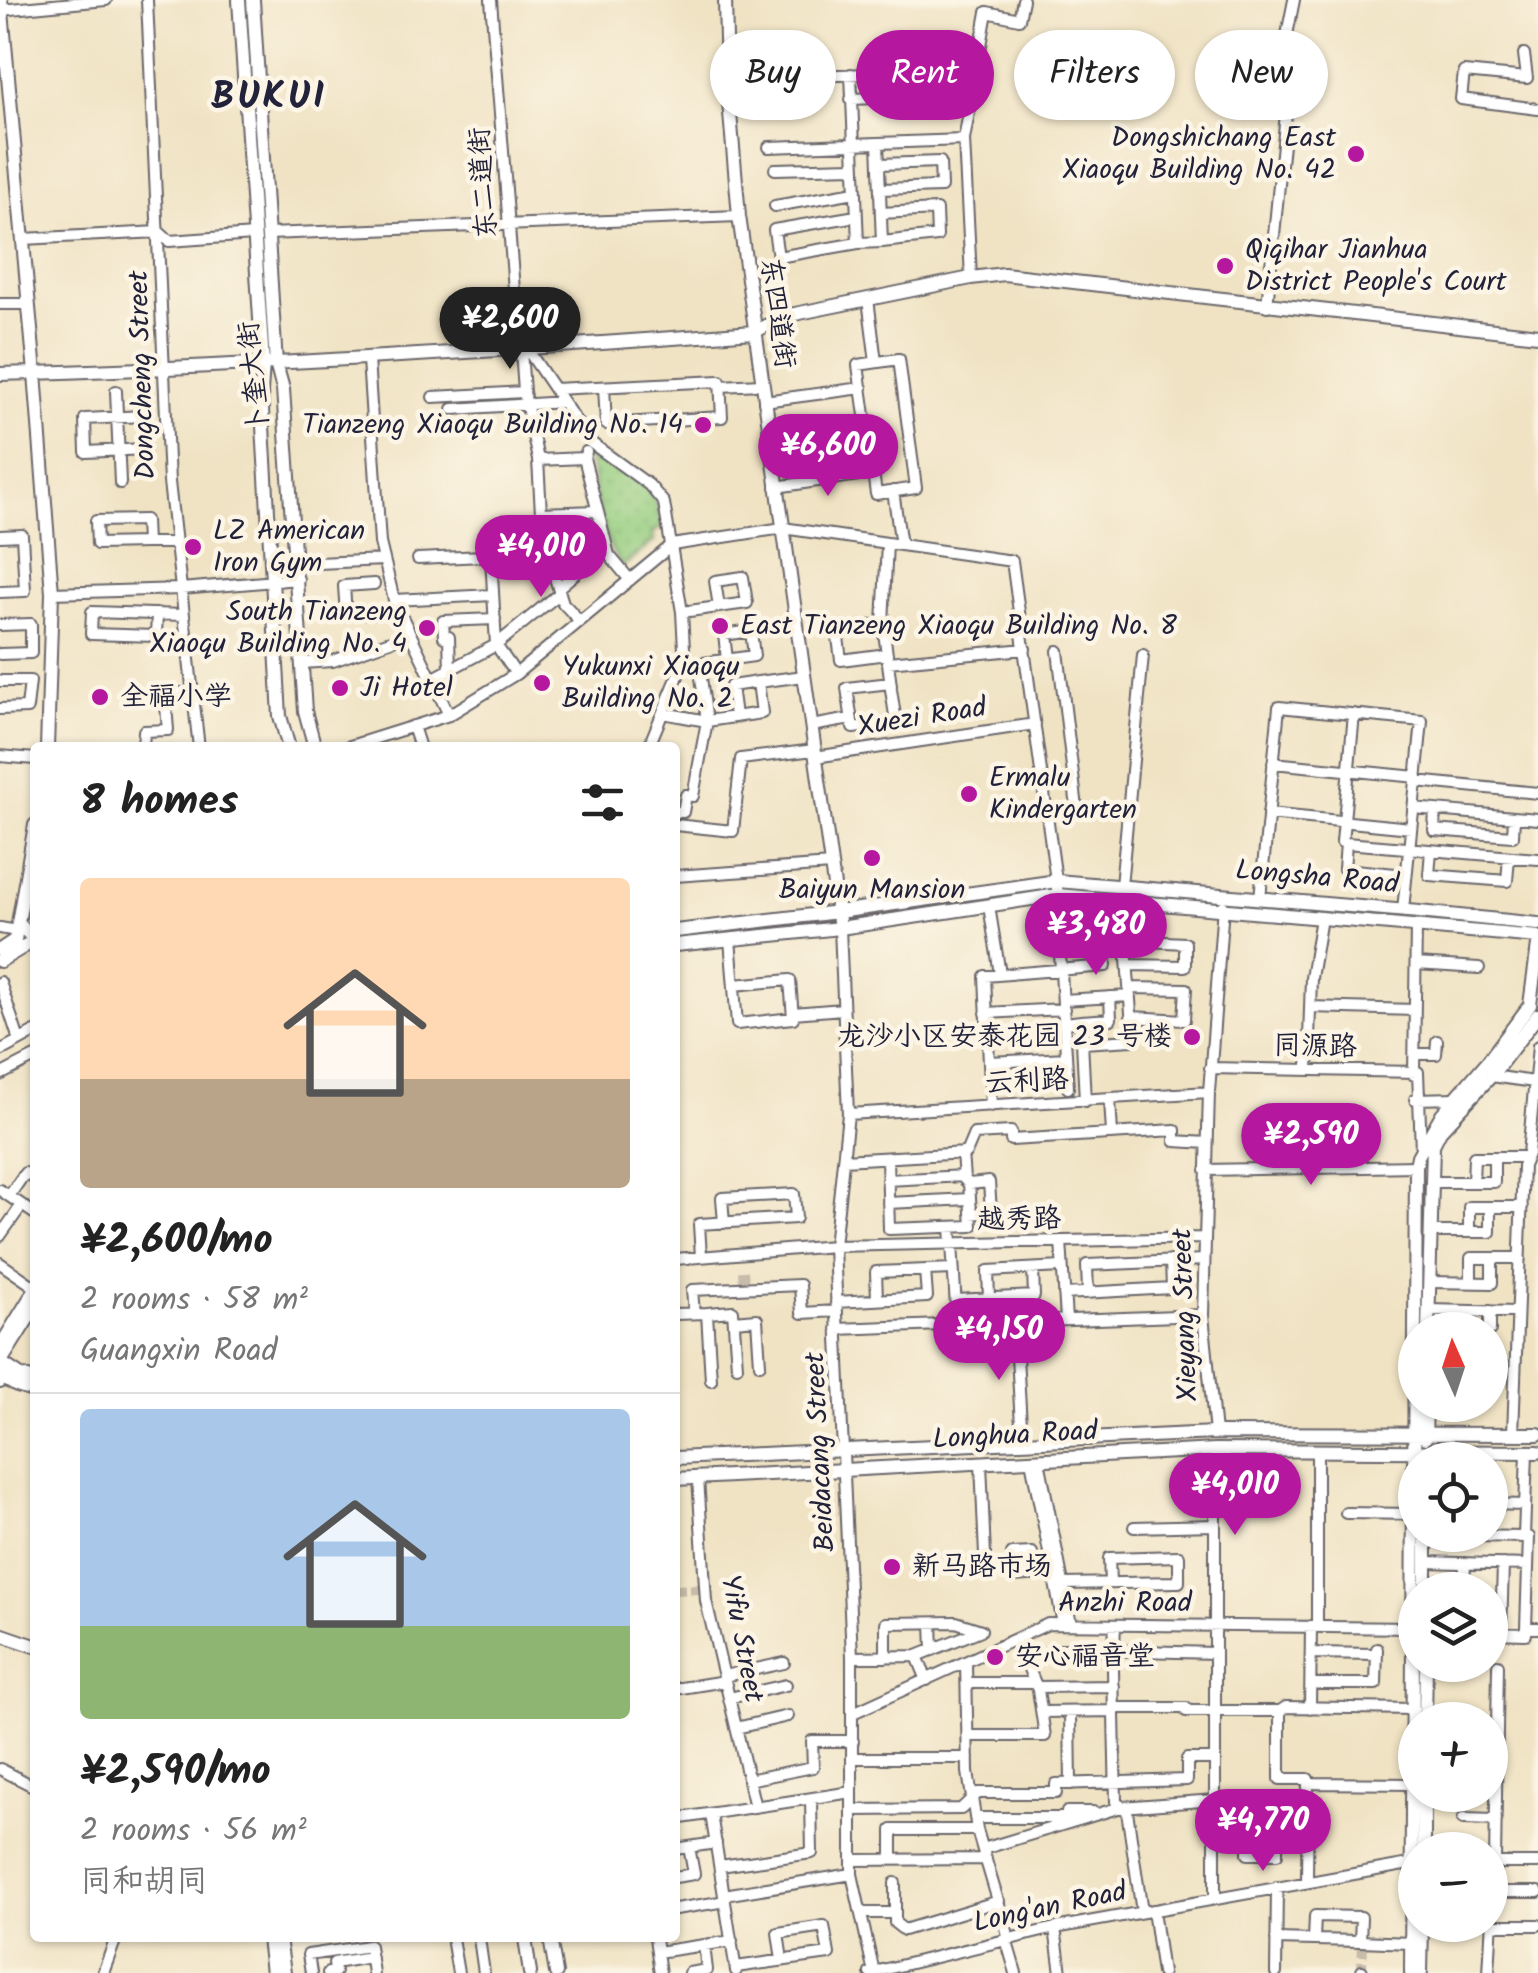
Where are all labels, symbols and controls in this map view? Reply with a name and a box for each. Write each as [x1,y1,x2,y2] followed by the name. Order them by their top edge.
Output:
[710,30,836,120] chip: Buy
[856,30,994,120] chip: Rent
[1014,30,1175,120] chip: Filters
[1195,30,1328,120] chip: New
[211,68,327,128] district label: BUKUI
[1062,116,1337,193] place label: Dongshichang East Xiaoqu Building No. 42
[458,126,510,240] street label: 东二道街
[1345,143,1367,165] marker: Dongshichang East Xiaoqu Building No. 42
[1245,228,1508,305] place label: Qiqihar Jianhua District People's Court
[747,254,807,372] street label: 东四道街
[1214,255,1236,277] marker: Qiqihar Jianhua District People's Court
[117,268,169,480] street label: Dongcheng Street
[429,287,591,372] pin: ¥2,600
[462,294,558,345] text: ¥2,600
[227,319,283,435] street label: 卜奎大街
[302,403,683,448] place label: Tianzeng Xiaoqu Building No. 14
[692,414,714,436] marker: Tianzeng Xiaoqu Building No. 14
[747,414,909,499] pin: ¥6,600
[780,421,876,472] text: ¥6,600
[213,509,365,586] place label: LZ American Iron Gym
[460,515,622,600] pin: ¥4,010
[497,522,585,573] text: ¥4,010
[182,536,204,558] marker: LZ American Iron Gym
[149,590,407,667] place label: South Tianzeng Xiaoqu Building No. 4
[740,604,1177,649] place label: East Tianzeng Xiaoqu Building No. 8
[709,615,731,637] marker: East Tianzeng Xiaoqu Building No. 8
[416,617,438,639] marker: South Tianzeng Xiaoqu Building No. 4
[562,645,740,722] place label: Yukunxi Xiaoqu Building No. 2
[360,666,453,711] place label: Ji Hotel
[531,672,553,694] marker: Yukunxi Xiaoqu Building No. 2
[120,675,232,720] place label: 全福小学
[329,677,351,699] marker: Ji Hotel
[854,685,991,750] street label: Xuezi Road
[89,686,111,708] marker: 全福小学
[989,756,1137,833] place label: Ermalu Kindergarten
[80,769,238,836] text: 8 homes
[575,775,630,830] icon: filters
[958,783,980,805] marker: Ermalu Kindergarten
[861,847,883,869] marker: Baiyun Mansion
[1234,848,1401,908] street label: Longsha Road
[779,868,965,913] place label: Baiyun Mansion
[1015,893,1177,978] pin: ¥3,480
[1047,900,1145,951] text: ¥3,480
[265,943,445,1123] icon: home
[837,1015,1172,1060] place label: 龙沙小区安泰花园 23 号楼
[1273,1024,1357,1070] street label: 同源路
[1181,1026,1203,1048] marker: 龙沙小区安泰花园 23 号楼
[984,1057,1070,1107] street label: 云利路
[1230,1103,1392,1188] pin: ¥2,590
[1263,1110,1359,1161] text: ¥2,590
[977,1197,1061,1243] street label: 越秀路
[80,1208,273,1275] text: ¥2,600/mo
[1160,1226,1212,1402] street label: Xieyang Street
[80,1275,308,1326] text: 2 rooms · 58 m²
[918,1298,1080,1383] pin: ¥4,150
[955,1305,1043,1356] text: ¥4,150
[1398,1312,1508,1422] north arrow
[1398,1312,1508,1942] map controls
[80,1326,278,1377] text: Guangxin Road
[793,1350,849,1553] street label: Beidacang Street
[931,1409,1100,1463] street label: Longhua Road
[1398,1442,1508,1552] button: locate
[1154,1453,1316,1538] pin: ¥4,010
[1191,1460,1279,1511] text: ¥4,010
[265,1474,445,1654] icon: home
[912,1545,1052,1590] place label: 新马路市场
[881,1556,903,1578] marker: 新马路市场
[707,1571,776,1708] street label: Yifu Street
[1398,1572,1508,1682] button: layers
[1058,1581,1193,1626] street label: Anzhi Road
[1015,1635,1155,1680] place label: 安心福音堂
[984,1646,1006,1668] marker: 安心福音堂
[1398,1702,1508,1812] button: +
[80,1739,271,1806] text: ¥2,590/mo
[1182,1789,1344,1874] pin: ¥4,770
[1217,1796,1309,1847] text: ¥4,770
[80,1806,307,1857] text: 2 rooms · 56 m²
[1398,1832,1508,1942] button: −
[80,1857,208,1908] text: 同和胡同
[969,1870,1132,1946] street label: Long'an Road

